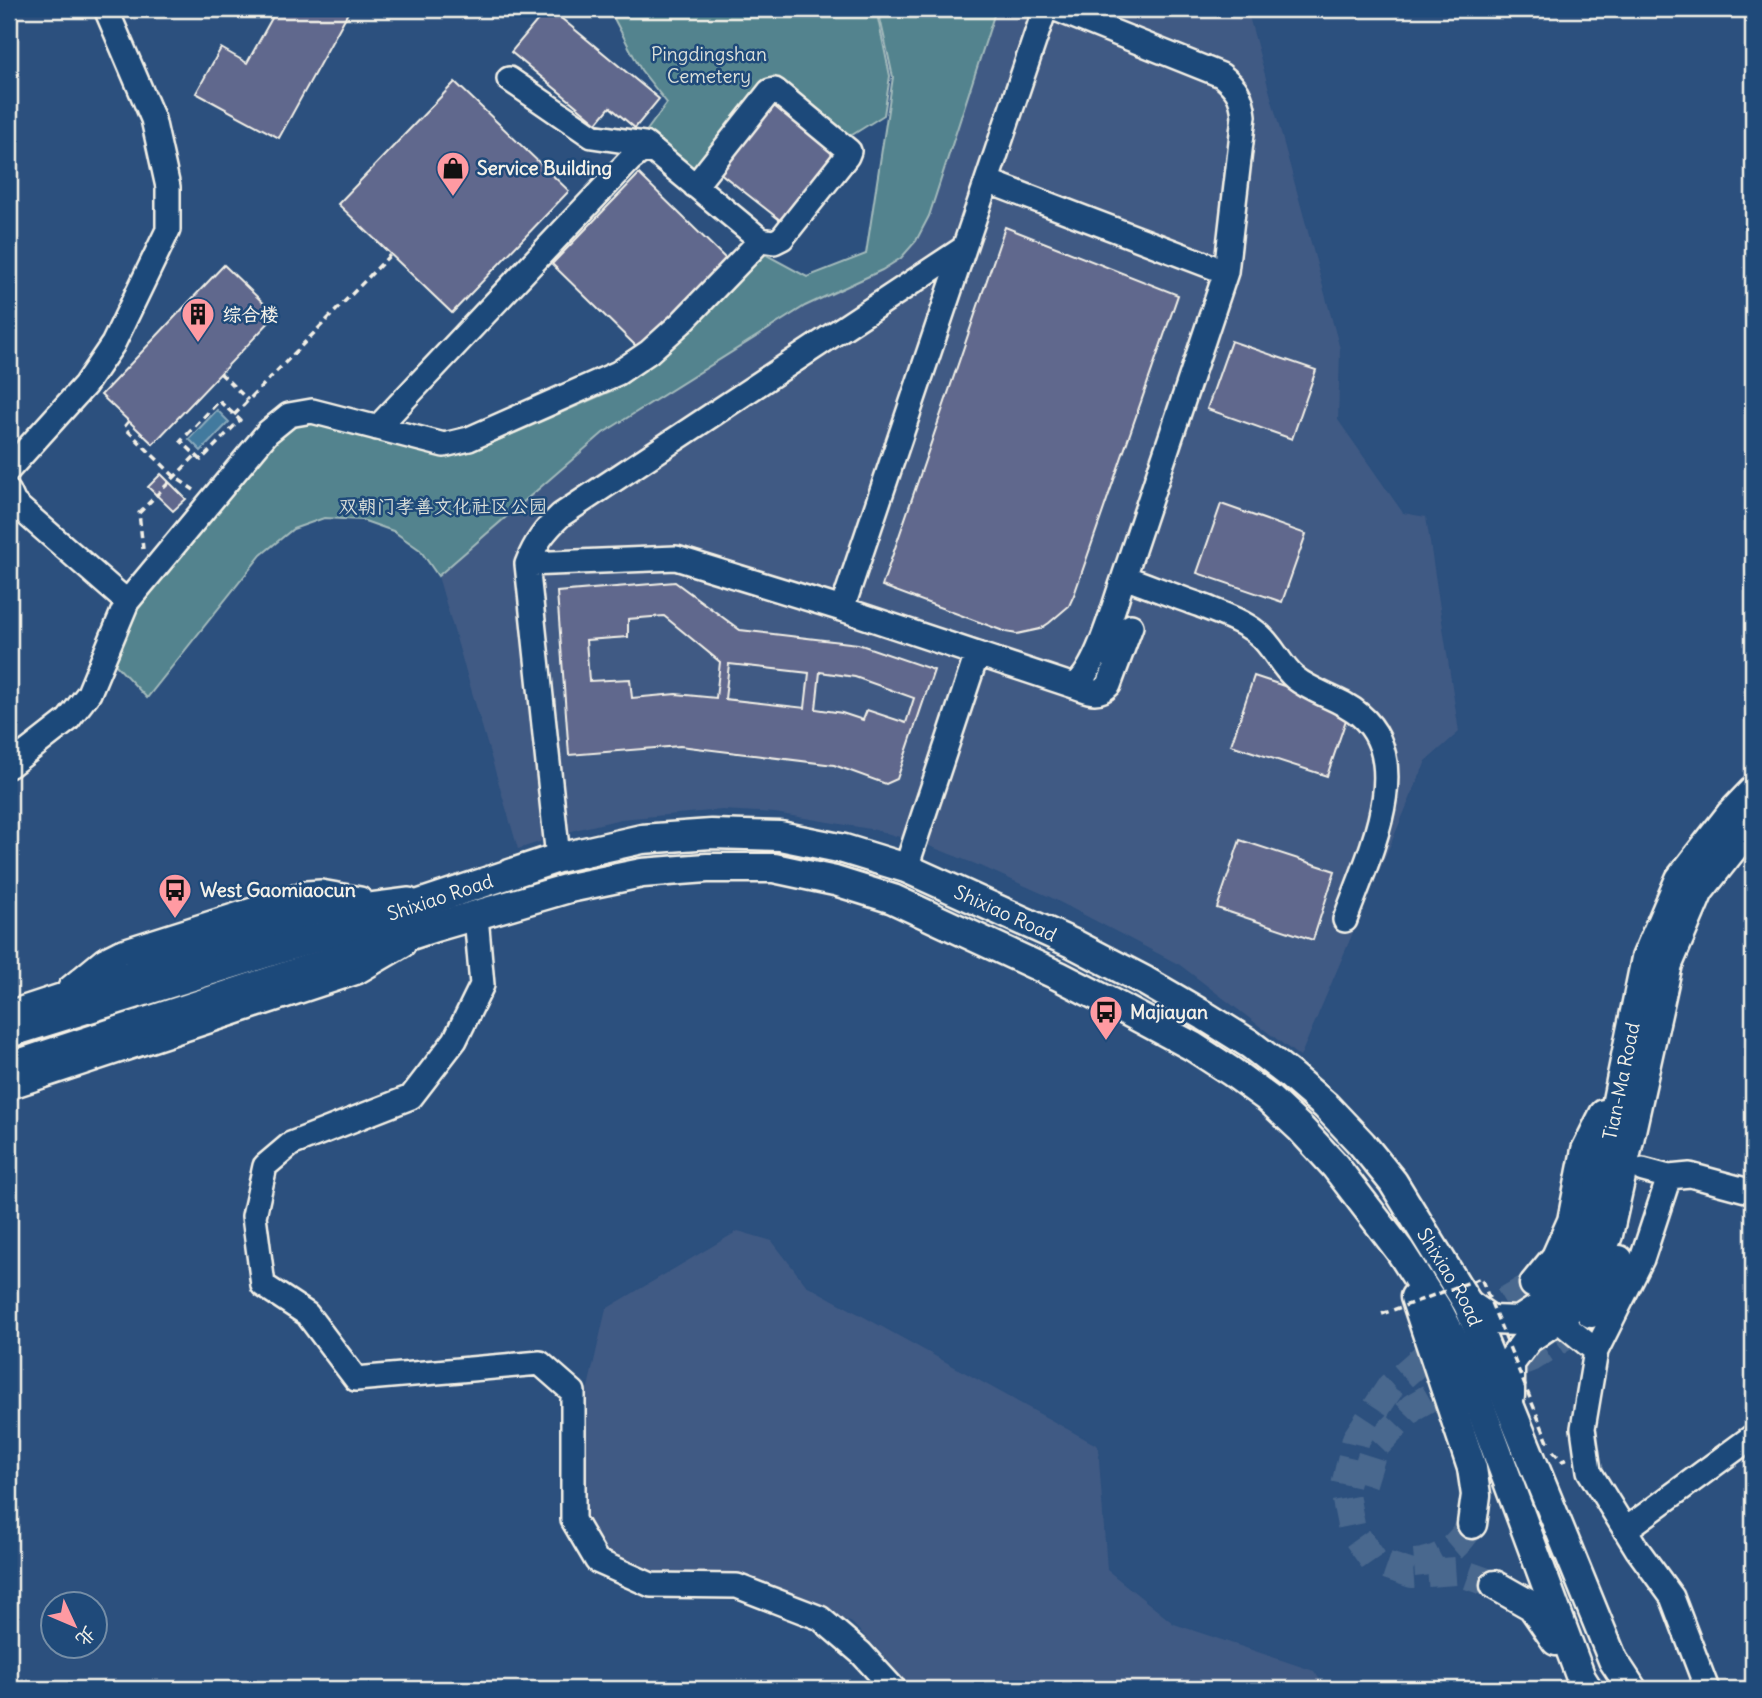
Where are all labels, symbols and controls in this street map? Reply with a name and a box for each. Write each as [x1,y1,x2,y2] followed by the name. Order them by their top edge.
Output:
[651,42,767,88] park label: Pingdingshan Cemetery
[434,149,472,198] shop icon: Service Building
[477,156,612,180] place label: Service Building
[179,295,217,344] building icon: 综合楼
[222,302,279,326] place label: 综合楼
[338,494,548,518] park label: 双朝门孝善文化社区公园
[384,868,496,926] street label: Shixiao Road
[156,871,194,920] bus stop icon: West Gaomiaocun
[200,878,356,902] place label: West Gaomiaocun
[950,879,1061,947] street label: Shixiao Road
[1087,993,1125,1042] bus stop icon: Majiayan
[1130,1000,1208,1024] place label: Majiayan
[1597,1020,1645,1142] street label: Tian-Ma Road
[1412,1223,1488,1330] street label: Shixiao Road
[38,1590,108,1660] north arrow
[71,1622,101,1652] text: 北

